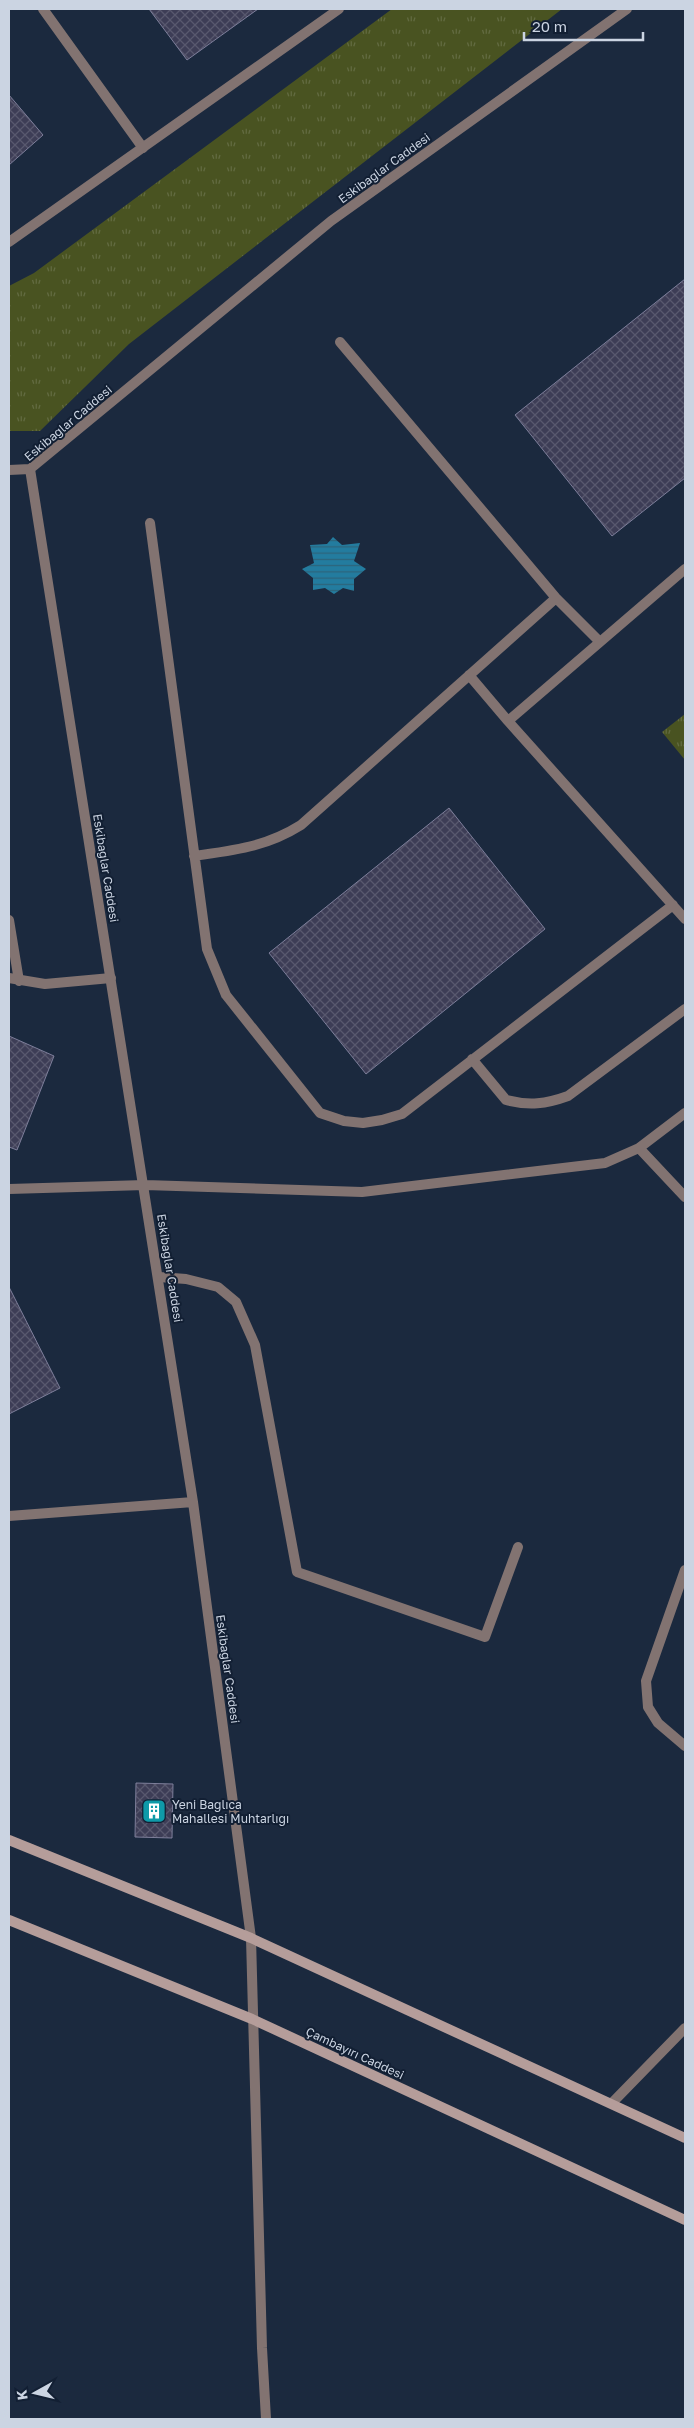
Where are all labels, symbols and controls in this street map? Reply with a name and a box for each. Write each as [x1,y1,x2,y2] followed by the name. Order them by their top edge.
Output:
[524,10,643,42] scale bar
[532,17,567,35] text: 20 m
[335,130,433,206] street label: Eskibağlar Caddesi
[21,382,115,464] street label: Eskibağlar Caddesi
[90,813,122,923] street label: Eskibağlar Caddesi
[154,1213,186,1323] street label: Eskibağlar Caddesi
[213,1614,243,1724] street label: Eskibağlar Caddesi
[172,1797,289,1826] place label: Yeni Bağlıca Mahallesi Muhtarlığı
[141,1798,167,1824] building icon: Yeni Bağlıca Mahallesi Muhtarlığı
[304,2024,406,2082] street label: Çambayırı Caddesi
[10,2368,60,2418] north arrow
[13,2389,31,2401] text: K

